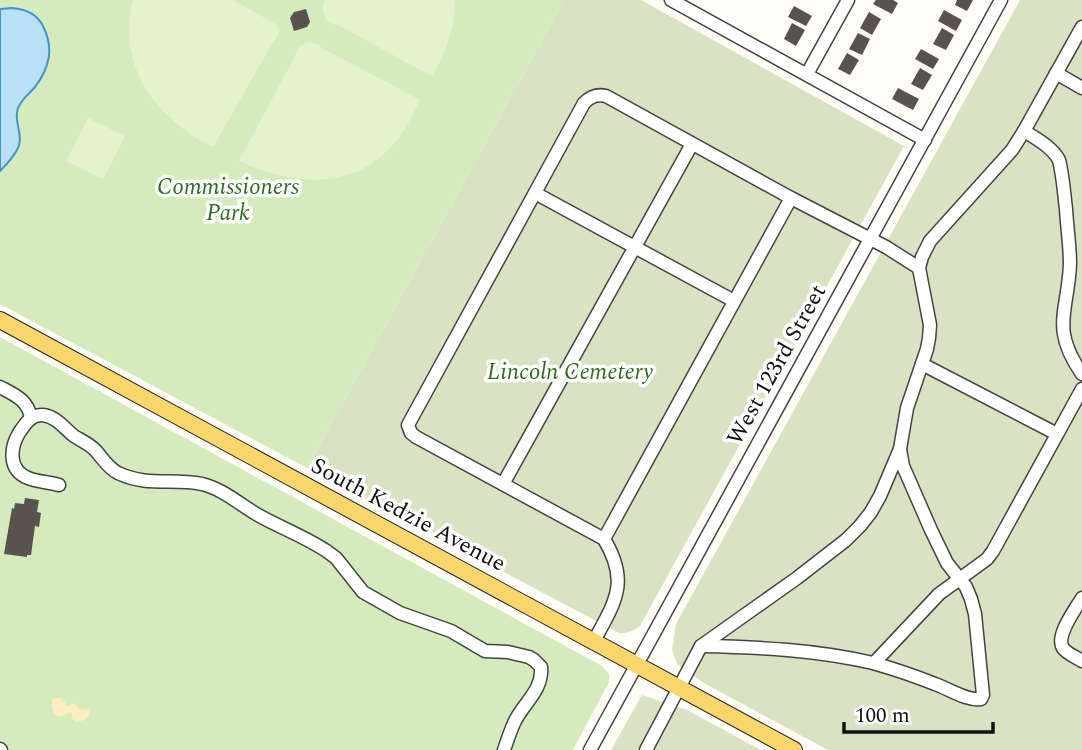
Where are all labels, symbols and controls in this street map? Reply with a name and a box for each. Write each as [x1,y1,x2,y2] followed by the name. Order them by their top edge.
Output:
[157,170,299,231] park label: Commissioners Park
[718,278,836,452] street label: West 123rd Street
[487,355,654,390] park label: Lincoln Cemetery
[304,449,512,581] street label: South Kedzie Avenue
[844,690,993,734] scale bar
[855,700,910,732] text: 100 m

